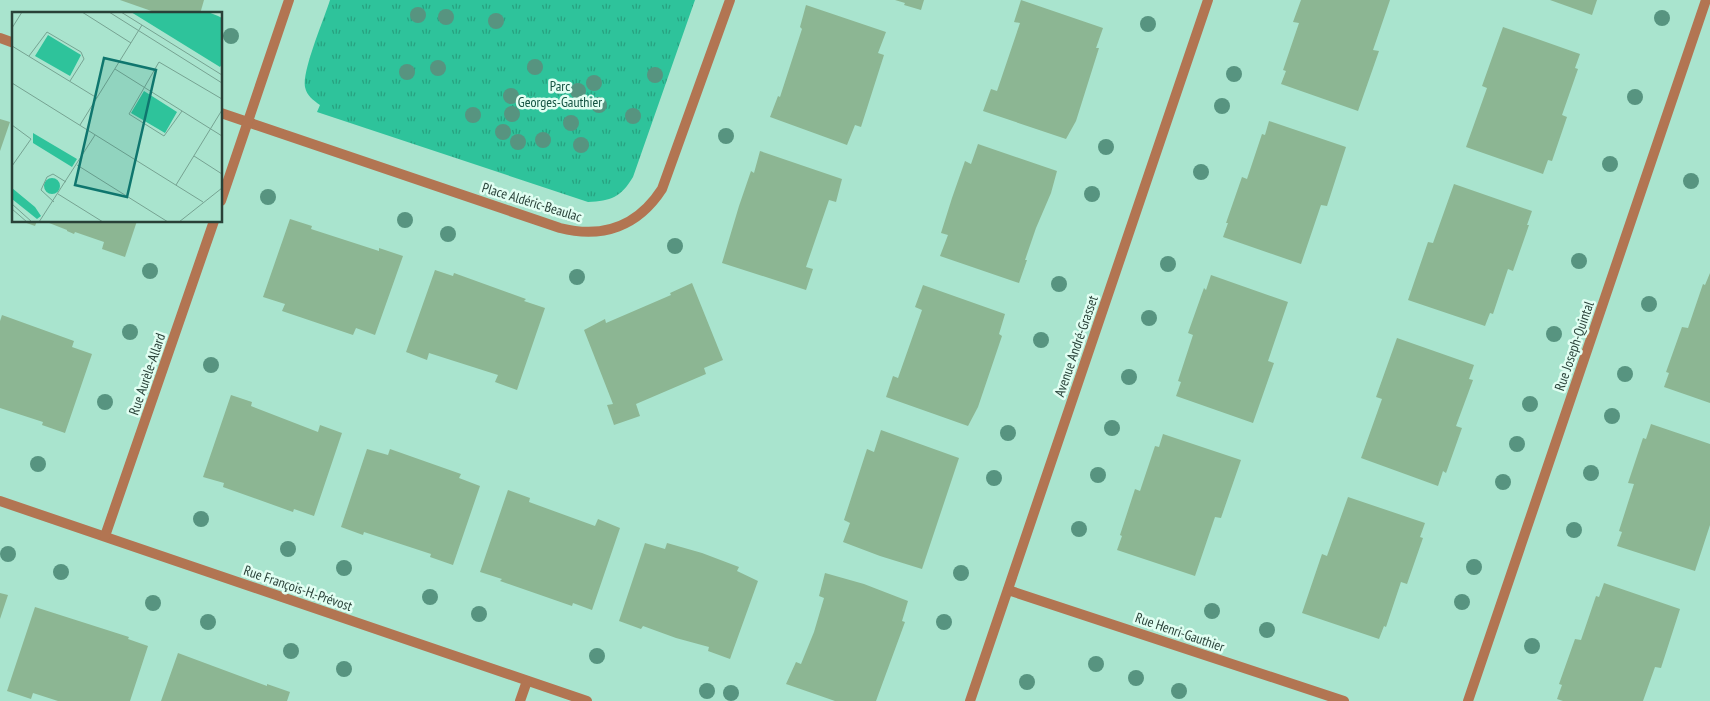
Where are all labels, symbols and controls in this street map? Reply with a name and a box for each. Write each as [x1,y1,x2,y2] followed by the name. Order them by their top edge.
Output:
[12,12,222,222] inset map
[518,77,602,111] park label: Parc Georges-Gauthier
[480,178,584,226] street label: Place Aldéric-Beaulac
[1050,293,1102,399] street label: Avenue André-Grasset
[1550,298,1598,393] street label: Rue Joseph-Quintal
[125,331,169,417] street label: Rue Aurèle-Allard
[241,561,355,615] street label: Rue François-H.-Prévost
[1133,608,1227,656] street label: Rue Henri-Gauthier

